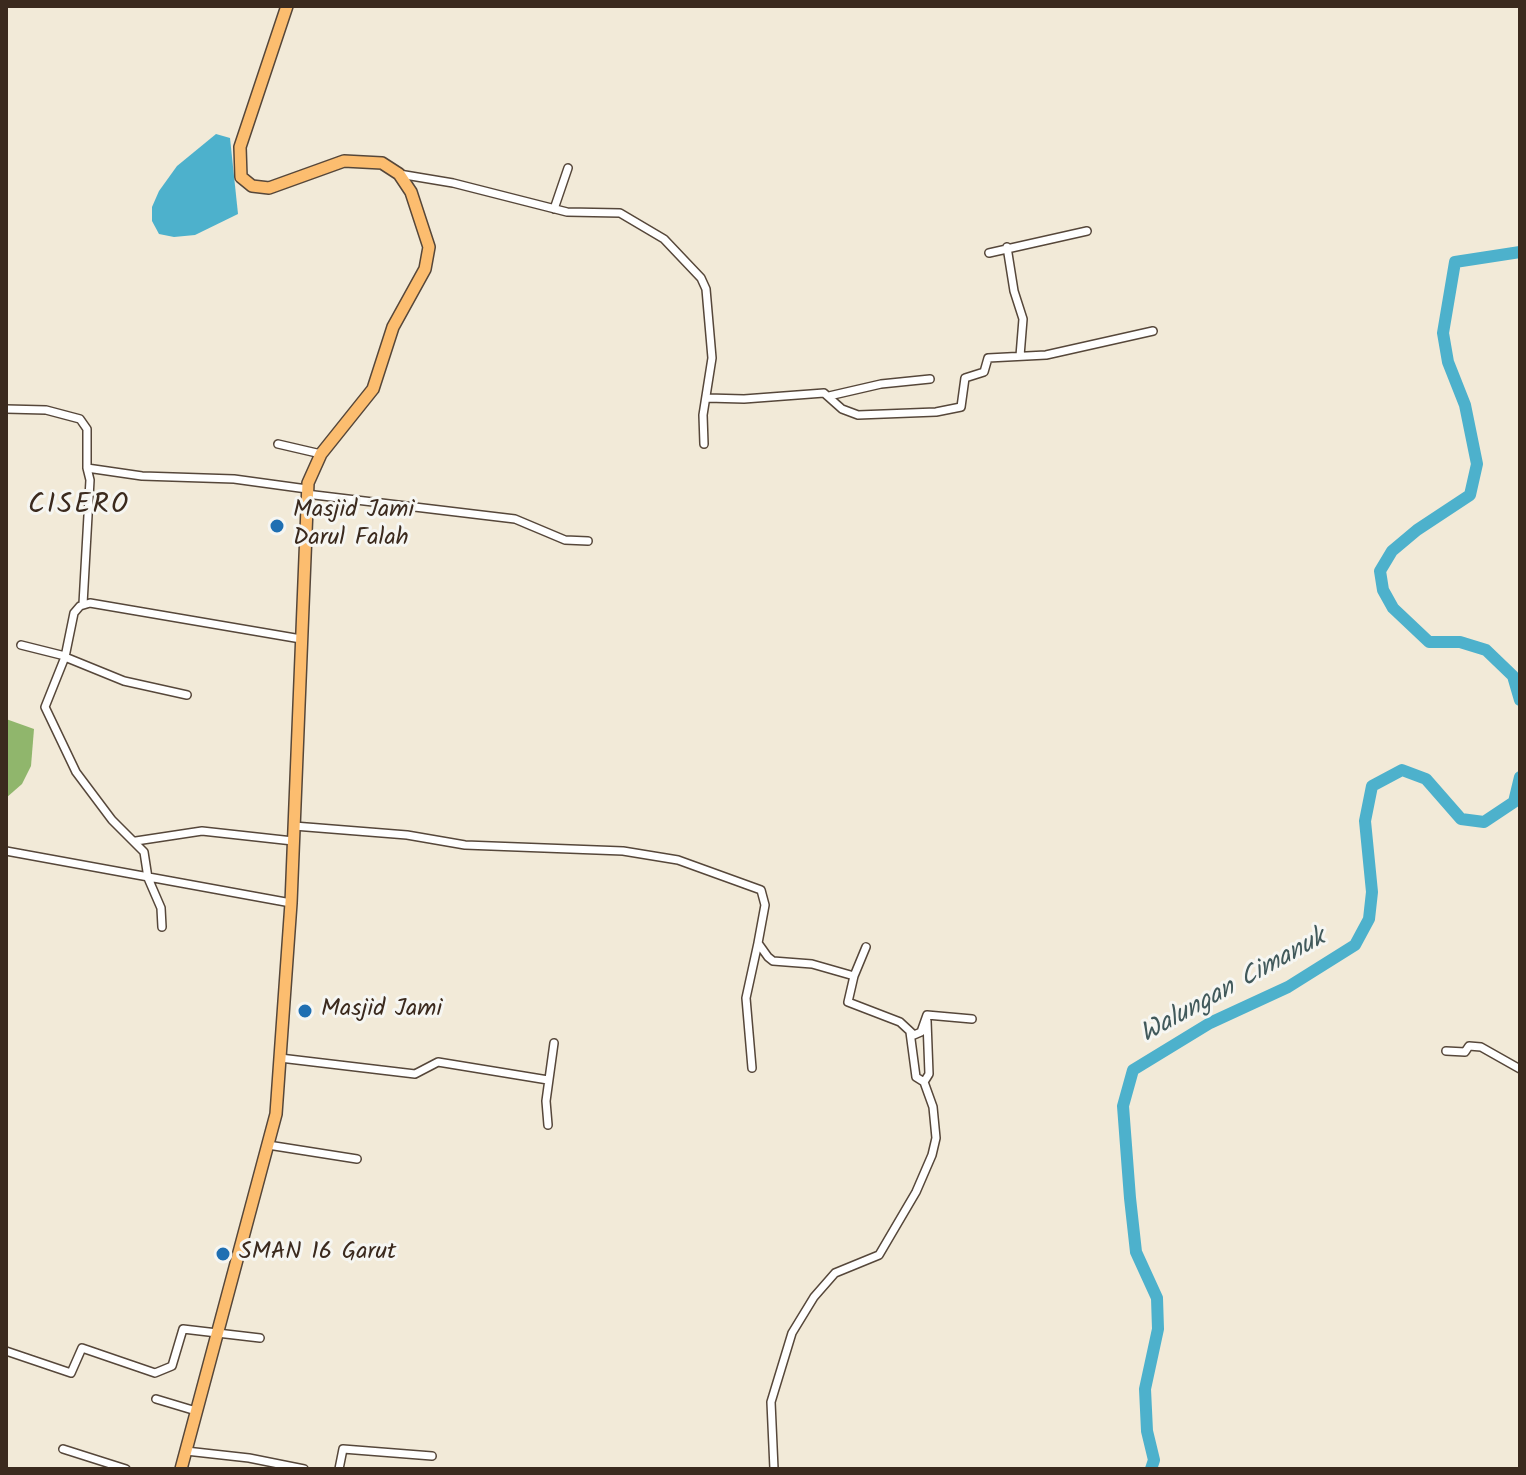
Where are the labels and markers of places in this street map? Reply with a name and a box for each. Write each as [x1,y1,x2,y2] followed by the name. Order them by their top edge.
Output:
[293,498,414,554] place label: Masjid Jami Darul Falah
[268,517,286,535] marker: Masjid Jami Darul Falah
[321,997,442,1025] place label: Masjid Jami
[296,1002,314,1020] marker: Masjid Jami
[239,1240,396,1268] place label: SMAN 16 Garut
[214,1245,232,1263] marker: SMAN 16 Garut

